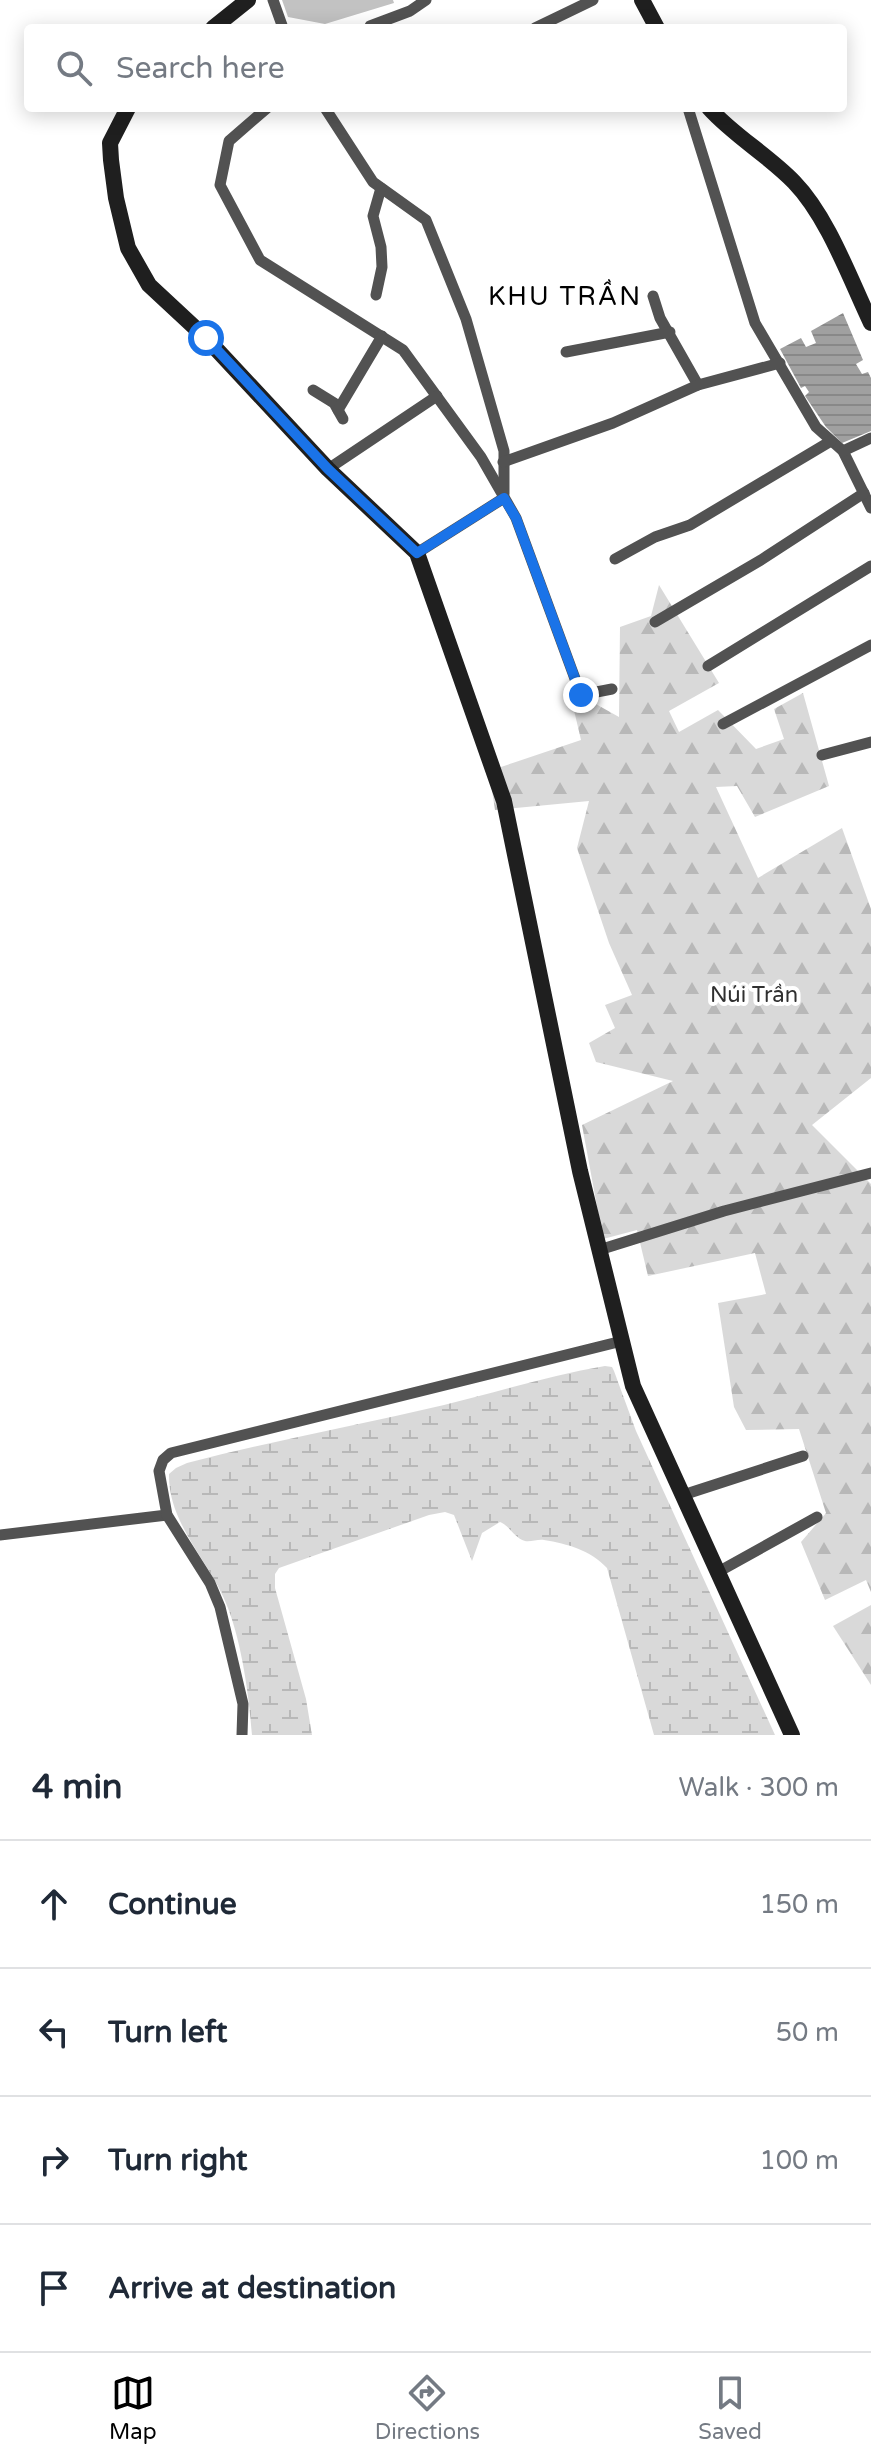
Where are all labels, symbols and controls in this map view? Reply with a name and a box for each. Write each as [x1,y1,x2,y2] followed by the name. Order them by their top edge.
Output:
[24,24,847,112] search box
[52,46,96,90] icon: search
[116,50,285,87] text: Search here
[488,279,642,312] district label: KHU TRẦN
[188,320,224,356] route start
[563,677,599,713] route end
[710,982,798,1008] park label: Núi Trần
[32,1767,123,1808] text: 4 min
[679,1772,839,1803] text: Walk · 300 m
[32,1882,76,1926] icon: ahead
[108,1886,237,1923] text: Continue
[759,1889,839,1920] text: 150 m
[32,2010,76,2054] icon: left
[108,2014,227,2051] text: Turn left
[776,2017,839,2048] text: 50 m
[32,2138,76,2182] icon: right
[108,2142,248,2179] text: Turn right
[759,2145,839,2176] text: 100 m
[32,2266,76,2310] icon: arrive
[108,2270,396,2307] text: Arrive at destination
[109,2371,157,2445] tab: Map
[375,2371,480,2445] tab: Directions
[698,2371,762,2445] tab: Saved

